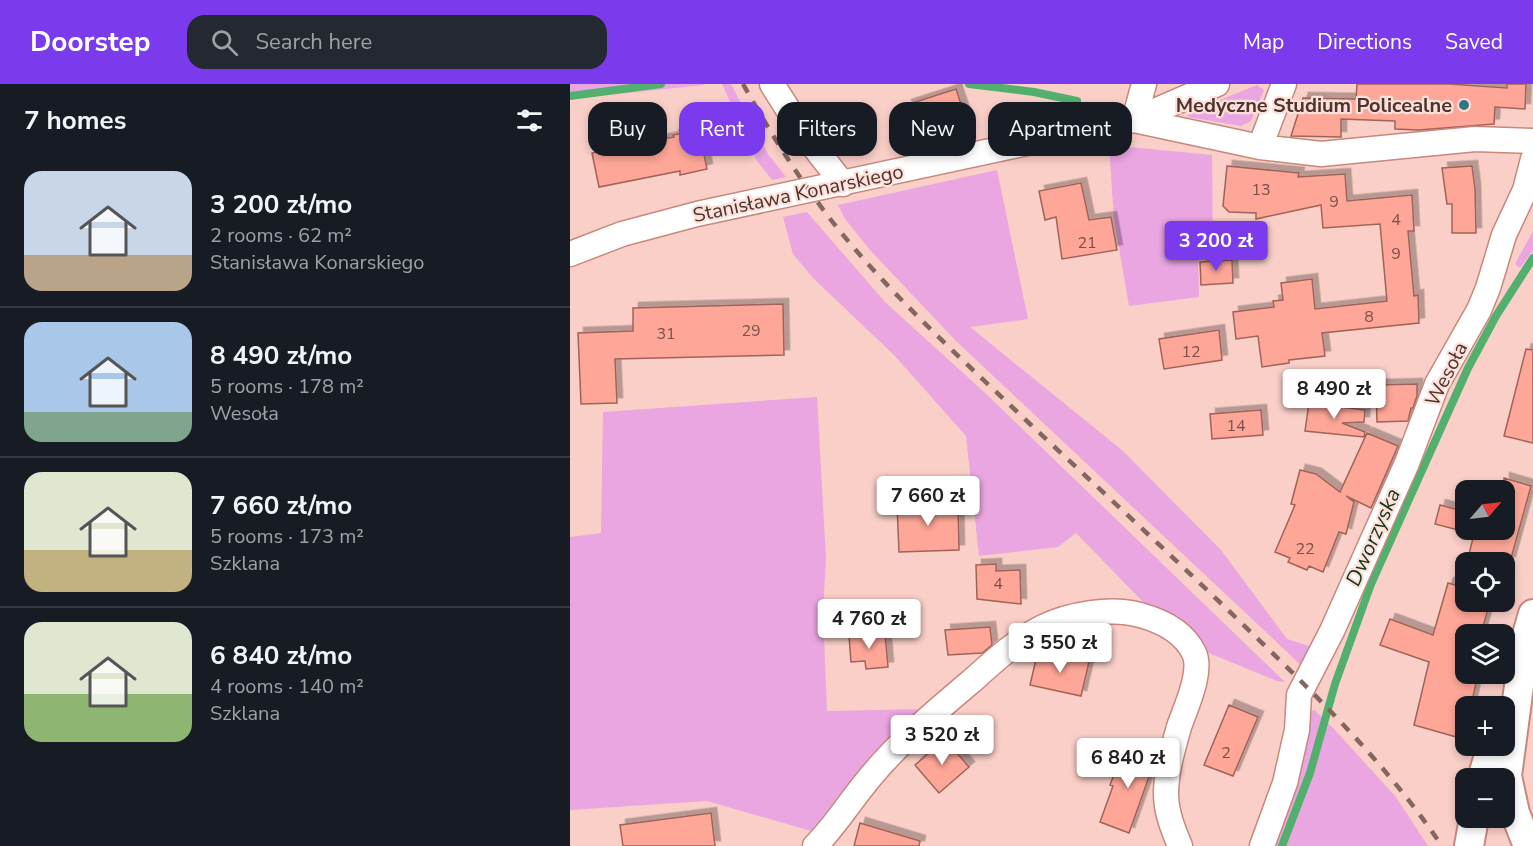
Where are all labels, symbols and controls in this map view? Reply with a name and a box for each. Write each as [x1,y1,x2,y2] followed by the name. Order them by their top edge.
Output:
[187,15,607,69] search box
[30,23,151,61] text: Doorstep
[208,26,241,59] icon: search
[256,27,372,57] text: Search here
[1243,28,1284,56] text: Map
[1317,28,1412,56] text: Directions
[1445,28,1503,56] text: Saved
[1176,92,1452,119] place label: Medyczne Studium Policealne
[1457,98,1471,112] marker: Medyczne Studium Policealne
[588,102,667,156] chip: Buy
[679,102,765,156] chip: Rent
[777,102,877,156] chip: Filters
[889,102,976,156] chip: New
[988,102,1132,156] chip: Apartment
[24,103,126,138] text: 7 homes
[513,104,546,137] icon: filters
[690,158,906,229] street label: Stanisława Konarskiego
[1251,179,1271,201] house number: 13
[210,187,352,222] text: 3 200 zł/mo
[1329,191,1339,213] house number: 9
[72,195,144,267] icon: home
[1391,209,1401,231] house number: 4
[1154,221,1278,272] pin: 3 200 zł
[210,222,352,249] text: 2 rooms · 62 m²
[1179,227,1253,254] text: 3 200 zł
[1077,232,1097,254] house number: 21
[1391,243,1401,265] house number: 9
[210,249,424,276] text: Stanisława Konarskiego
[1364,306,1374,328] house number: 8
[741,320,761,342] house number: 29
[656,323,676,345] house number: 31
[1419,337,1474,411] street label: Wesoła
[210,338,352,373] text: 8 490 zł/mo
[1181,341,1201,363] house number: 12
[72,346,144,418] icon: home
[1272,369,1396,420] pin: 8 490 zł
[210,373,364,400] text: 5 rooms · 178 m²
[1297,375,1371,402] text: 8 490 zł
[210,400,279,427] text: Wesoła
[1226,415,1246,437] house number: 14
[866,476,990,527] pin: 7 660 zł
[1455,480,1515,540] north arrow
[1455,480,1515,828] map controls
[891,482,965,509] text: 7 660 zł
[1339,484,1407,590] water label: Dworzyska
[210,488,352,523] text: 7 660 zł/mo
[72,496,144,568] icon: home
[210,523,364,550] text: 5 rooms · 173 m²
[1295,538,1315,560] house number: 22
[210,550,280,577] text: Szklana
[1455,552,1515,612] button: locate
[993,573,1003,595] house number: 4
[807,599,931,650] pin: 4 760 zł
[832,605,906,632] text: 4 760 zł
[998,623,1122,674] pin: 3 550 zł
[1455,624,1515,684] button: layers
[1023,629,1097,656] text: 3 550 zł
[210,638,352,673] text: 6 840 zł/mo
[72,646,144,718] icon: home
[210,673,364,700] text: 4 rooms · 140 m²
[1455,696,1515,756] button: +
[210,700,280,727] text: Szklana
[880,715,1004,766] pin: 3 520 zł
[905,721,979,748] text: 3 520 zł
[1066,738,1190,789] pin: 6 840 zł
[1221,742,1231,764] house number: 2
[1091,744,1165,771] text: 6 840 zł
[1455,768,1515,828] button: −

